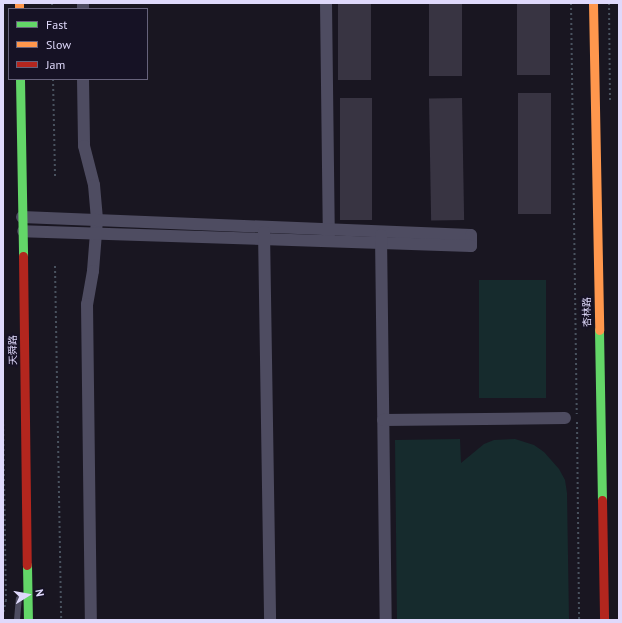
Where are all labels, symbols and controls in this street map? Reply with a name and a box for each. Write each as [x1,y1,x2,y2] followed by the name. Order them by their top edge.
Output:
[8,8,148,80] legend
[46,17,67,32] text: Fast
[46,37,71,52] text: Slow
[46,57,65,72] text: Jam
[581,297,593,327] street label: 杏林路
[7,335,19,365] street label: 天舜路
[8,575,48,615] north arrow
[32,588,47,598] text: N

